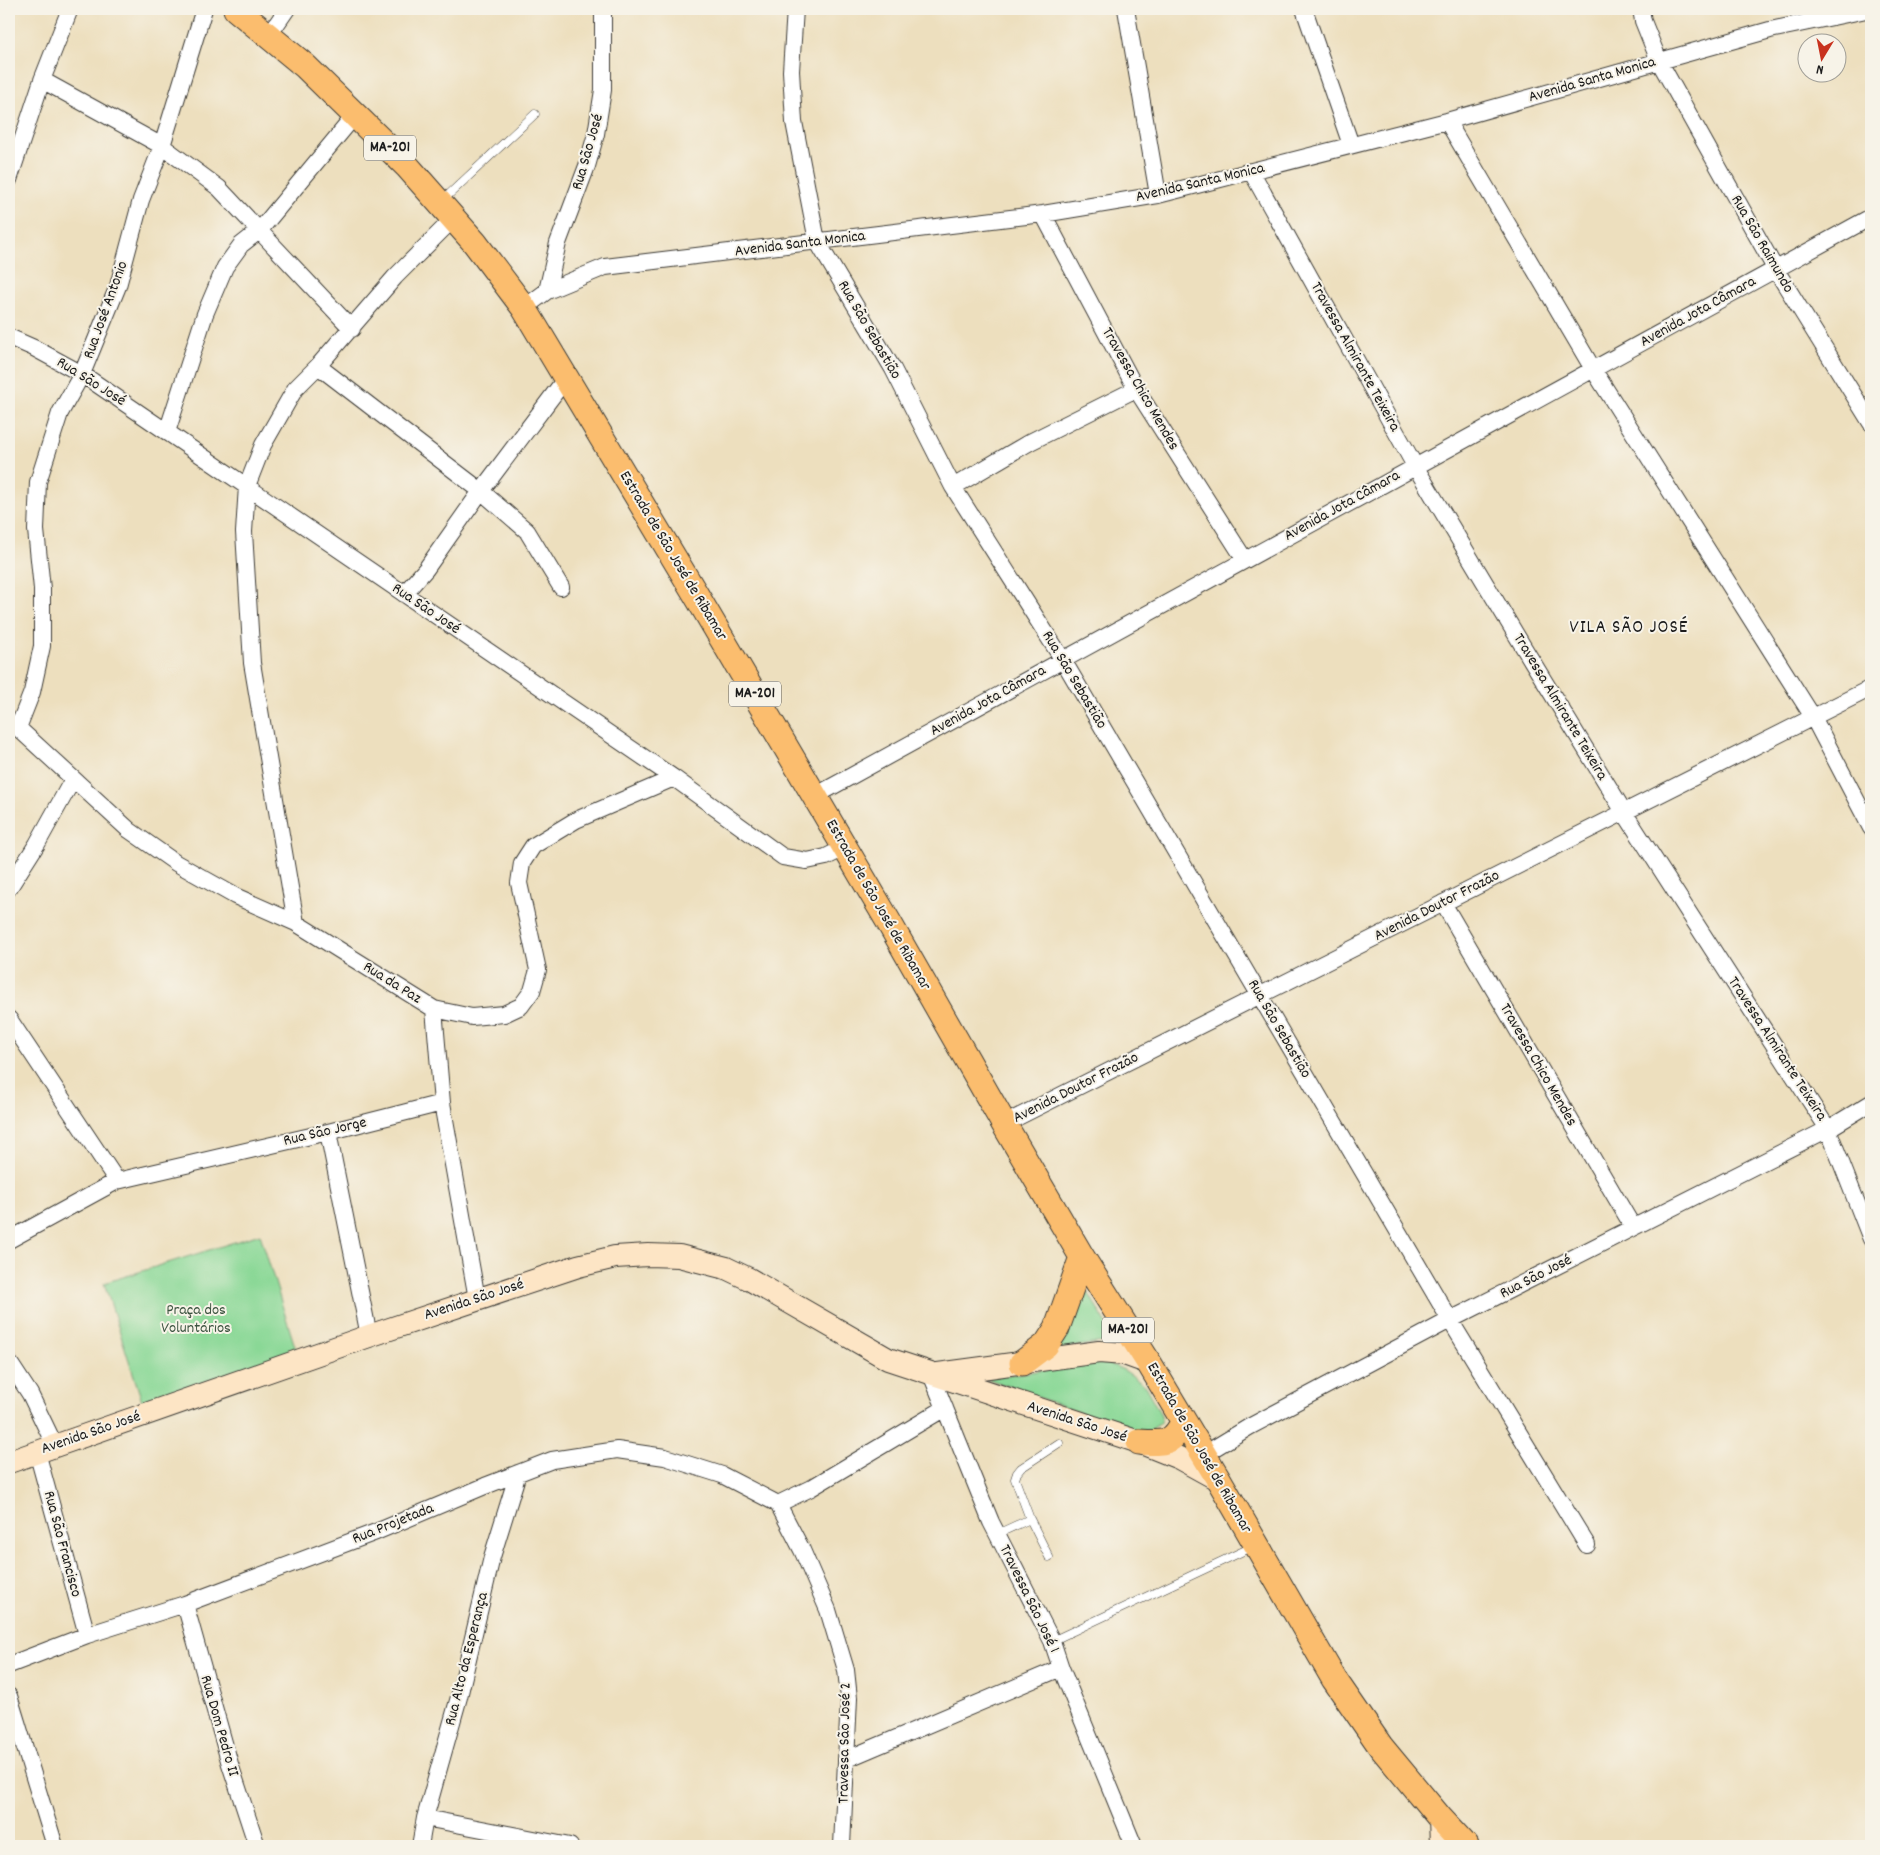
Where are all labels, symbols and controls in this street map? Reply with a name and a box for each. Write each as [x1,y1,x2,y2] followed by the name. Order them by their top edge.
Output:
[1798,32,1848,82] north arrow
[1526,51,1659,109] street label: Avenida Santa Monica
[1815,58,1825,79] text: N
[566,111,610,193] street label: Rua São José
[364,136,416,160] road number: MA-201
[1133,157,1267,209] street label: Avenida Santa Monica
[1725,191,1799,297] street label: Rua São Raimundo
[733,225,867,263] street label: Avenida Santa Monica
[78,258,134,362] street label: Rua José Antonio
[1636,270,1761,353] street label: Avenida Jota Câmara
[831,276,907,384] street label: Rua São Sebastião
[1304,278,1406,436] street label: Travessa Almirante Teixeira
[1095,323,1185,455] street label: Travessa Chico Mendes
[52,352,130,413] street label: Rua São José
[1280,464,1405,547] street label: Avenida Jota Câmara
[613,467,733,645] street label: Estrada de São José de Ribamar
[387,578,465,640] street label: Rua São José
[1570,615,1688,642] district label: VILA SÃO JOSÉ
[1036,627,1112,733] street label: Rua São Sebastião
[1507,629,1613,785] street label: Travessa Almirante Teixeira
[926,659,1051,742] street label: Avenida Jota Câmara
[729,682,781,706] road number: MA-201
[820,815,937,995] street label: Estrada de São José de Ribamar
[1370,864,1504,948] street label: Avenida Doutor Frazão
[358,956,426,1010] street label: Rua da Paz
[1722,972,1833,1126] street label: Travessa Almirante Teixeira
[1241,975,1317,1083] street label: Rua São Sebastião
[1493,999,1583,1131] street label: Travessa Chico Mendes
[1009,1046,1143,1130] street label: Avenida Doutor Frazão
[281,1111,369,1153] street label: Rua São Jorge
[1496,1249,1576,1305] street label: Rua São José
[421,1273,527,1327] street label: Avenida São José
[161,1299,231,1340] park label: Praça dos Voluntários
[1102,1318,1154,1342] road number: MA-201
[1141,1358,1258,1538] street label: Estrada de São José de Ribamar
[1024,1395,1130,1449] street label: Avenida São José
[38,1405,144,1461] street label: Avenida São José
[37,1488,87,1600] street label: Rua São Francisco
[349,1497,438,1551] street label: Rua Projetada
[993,1541,1065,1657] street label: Travessa São José 1
[439,1589,495,1728] street label: Rua Alto da Esperança
[194,1673,244,1779] street label: Rua Dom Pedro II
[832,1682,858,1804] street label: Travessa São José 2

